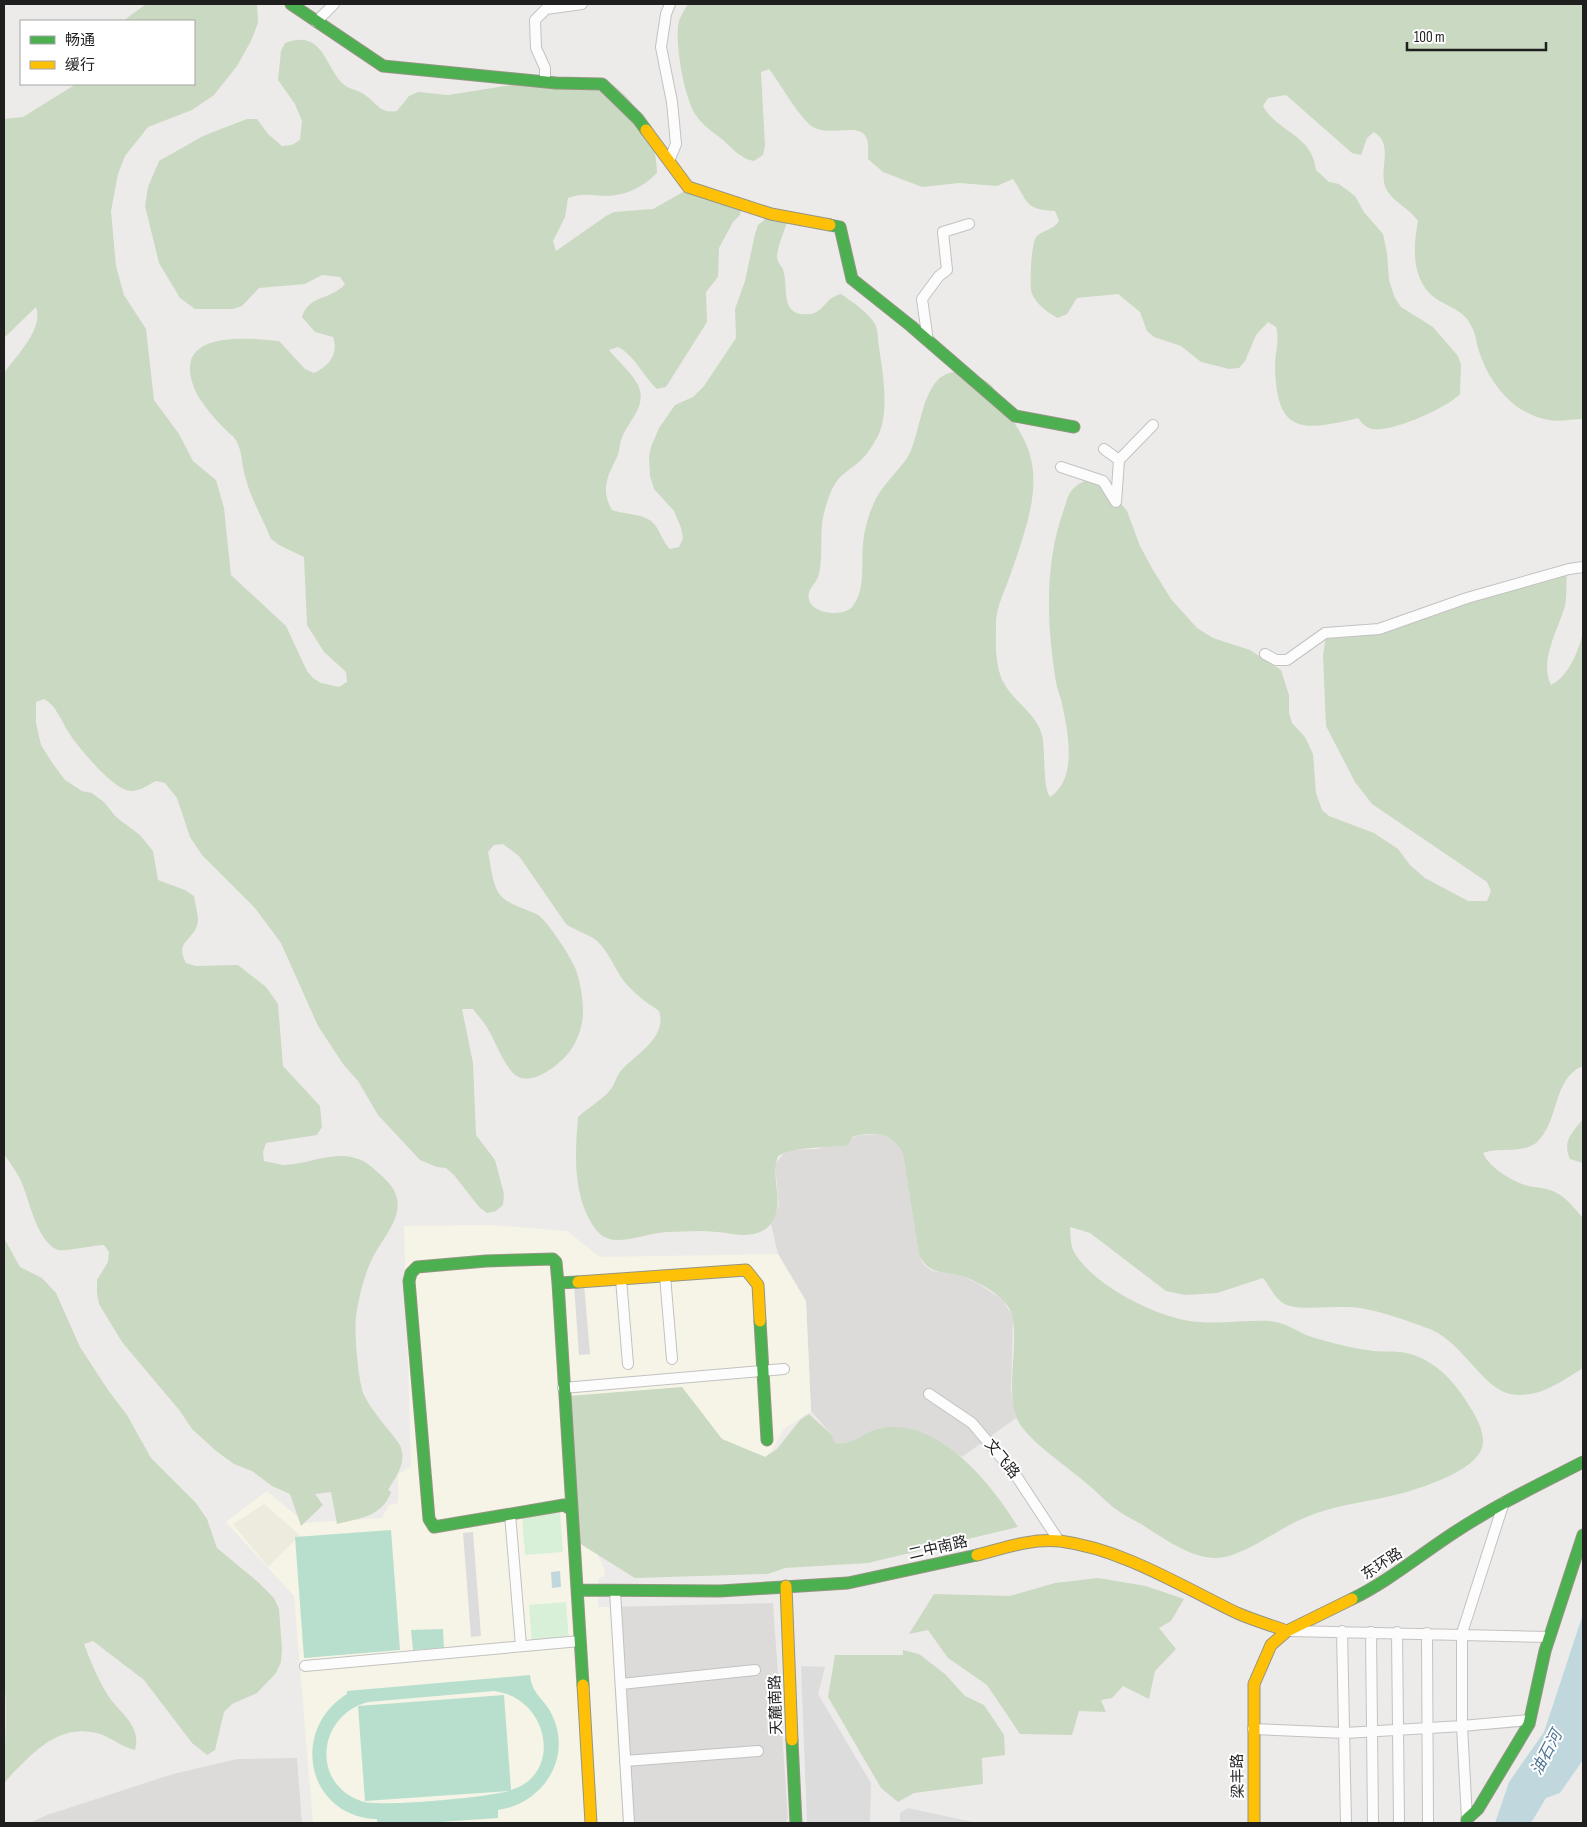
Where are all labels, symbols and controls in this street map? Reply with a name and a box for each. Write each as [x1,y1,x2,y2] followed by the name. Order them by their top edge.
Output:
[20,20,195,85] legend
[1407,20,1546,52] scale bar
[1414,28,1445,47] text: 100 m
[65,31,95,50] text: 畅通
[65,56,95,75] text: 缓行
[980,1436,1024,1482] street label: 文飞路
[907,1532,969,1564] street label: 二中南路
[1358,1544,1406,1584] street label: 东环路
[765,1675,787,1735] street label: 天麓南路
[1527,1725,1568,1779] water label: 油石河
[1228,1753,1248,1799] street label: 梁丰路

